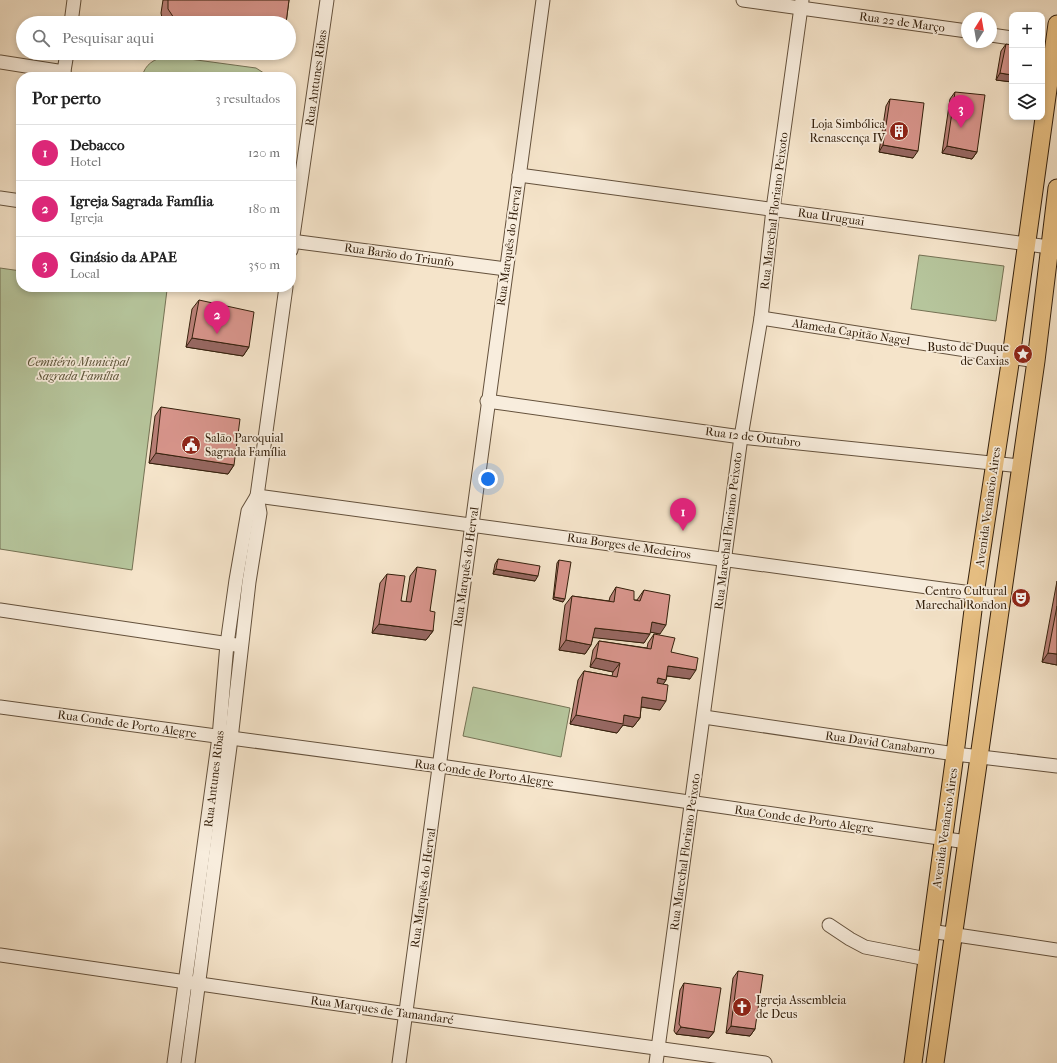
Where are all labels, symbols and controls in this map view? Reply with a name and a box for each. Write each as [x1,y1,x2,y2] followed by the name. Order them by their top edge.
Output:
[858,9,946,36] street label: Rua 22 de Março
[961,12,997,48] north arrow
[1009,12,1045,120] map controls
[1009,12,1045,48] button: +
[16,16,296,60] search box
[30,27,52,49] icon: search
[302,28,330,127] street label: Rua Antunes Ribas
[62,29,154,47] text: Pesquisar aqui
[1009,48,1045,84] button: −
[1009,84,1045,120] button: layers
[32,88,101,108] text: Por perto
[215,91,280,106] text: 3 resultados
[948,95,974,128] pin: 3
[810,117,886,146] place label: Loja Simbólica Renascença IV
[888,120,910,142] building icon: Loja Simbólica Renascença IV
[757,131,791,291] street label: Rua Marechal Floriano Peixoto
[70,136,125,154] text: Debacco
[43,145,47,160] text: 1
[248,145,280,160] text: 120 m
[70,154,101,169] text: Hotel
[494,184,524,307] street label: Rua Marquês do Herval
[70,192,213,210] text: Igreja Sagrada Família
[42,201,48,216] text: 2
[248,201,280,216] text: 180 m
[797,205,866,229] street label: Rua Uruguai
[70,210,103,225] text: Igreja
[343,240,455,270] street label: Rua Barão do Triunfo
[70,248,177,266] text: Ginásio da APAE
[42,257,48,272] text: 3
[248,257,280,272] text: 350 m
[70,266,100,281] text: Local
[204,301,230,334] pin: 2
[790,316,912,348] street label: Alameda Capitão Nagel
[927,340,1010,368] place label: Busto de Duque de Caxias
[1012,343,1034,365] place icon: Busto de Duque de Caxias
[27,355,131,383] park label: Cemitério Municipal Sagrada Família
[704,424,802,450] street label: Rua 12 de Outubro
[205,431,287,459] place label: Salão Paroquial Sagrada Família
[180,434,202,456] public building icon: Salão Paroquial Sagrada Família
[973,446,1003,569] street label: Avenida Venâncio Aires
[711,451,745,611] street label: Rua Marechal Floriano Peixoto
[478,469,498,489] your location
[670,498,696,531] pin: 1
[451,505,481,628] street label: Rua Marquês do Herval
[566,530,692,562] street label: Rua Borges de Medeiros
[915,584,1008,612] place label: Centro Cultural Marechal Rondon
[1010,587,1032,609] theatre icon: Centro Cultural Marechal Rondon
[57,707,197,741] street label: Rua Conde de Porto Alegre
[824,728,936,758] street label: Rua David Canabarro
[201,729,227,828] street label: Rua Antunes Ribas
[414,756,554,790] street label: Rua Conde de Porto Alegre
[930,767,960,890] street label: Avenida Venâncio Aires
[667,772,703,932] street label: Rua Marechal Floriano Peixoto
[734,802,874,836] street label: Rua Conde de Porto Alegre
[408,826,438,949] street label: Rua Marquês do Herval
[310,993,454,1027] street label: Rua Marques de Tamandaré
[756,993,847,1021] place label: Igreja Assembleia de Deus
[731,996,753,1018] church icon: Igreja Assembleia de Deus

